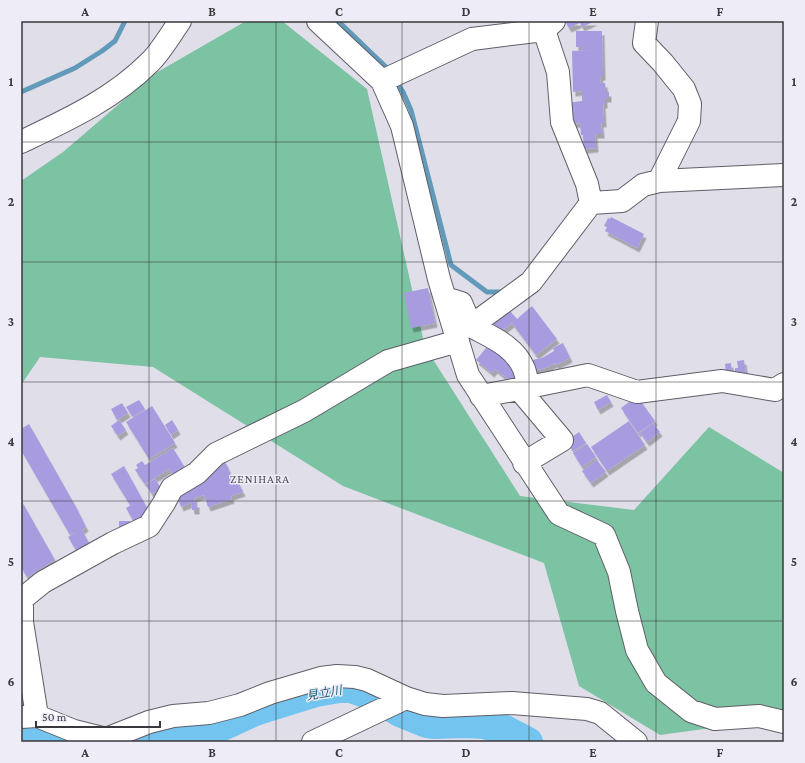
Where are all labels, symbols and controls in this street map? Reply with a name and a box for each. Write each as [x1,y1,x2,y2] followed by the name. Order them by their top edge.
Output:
[80,4,89,19] text: A
[208,4,216,19] text: B
[335,4,343,19] text: C
[462,4,471,19] text: D
[589,4,597,19] text: E
[717,4,724,19] text: F
[9,74,14,89] text: 1
[792,74,797,89] text: 1
[8,194,15,209] text: 2
[791,194,798,209] text: 2
[8,314,14,329] text: 3
[791,314,797,329] text: 3
[7,434,15,449] text: 4
[790,434,798,449] text: 4
[230,472,290,486] district label: ZENIHARA
[8,554,14,569] text: 5
[791,554,797,569] text: 5
[7,674,15,689] text: 6
[790,674,798,689] text: 6
[305,683,345,703] water label: 見立川
[36,703,160,729] scale bar
[42,710,67,724] text: 50 m
[80,745,89,760] text: A
[208,745,216,760] text: B
[335,745,343,760] text: C
[462,745,471,760] text: D
[589,745,597,760] text: E
[717,745,724,760] text: F

